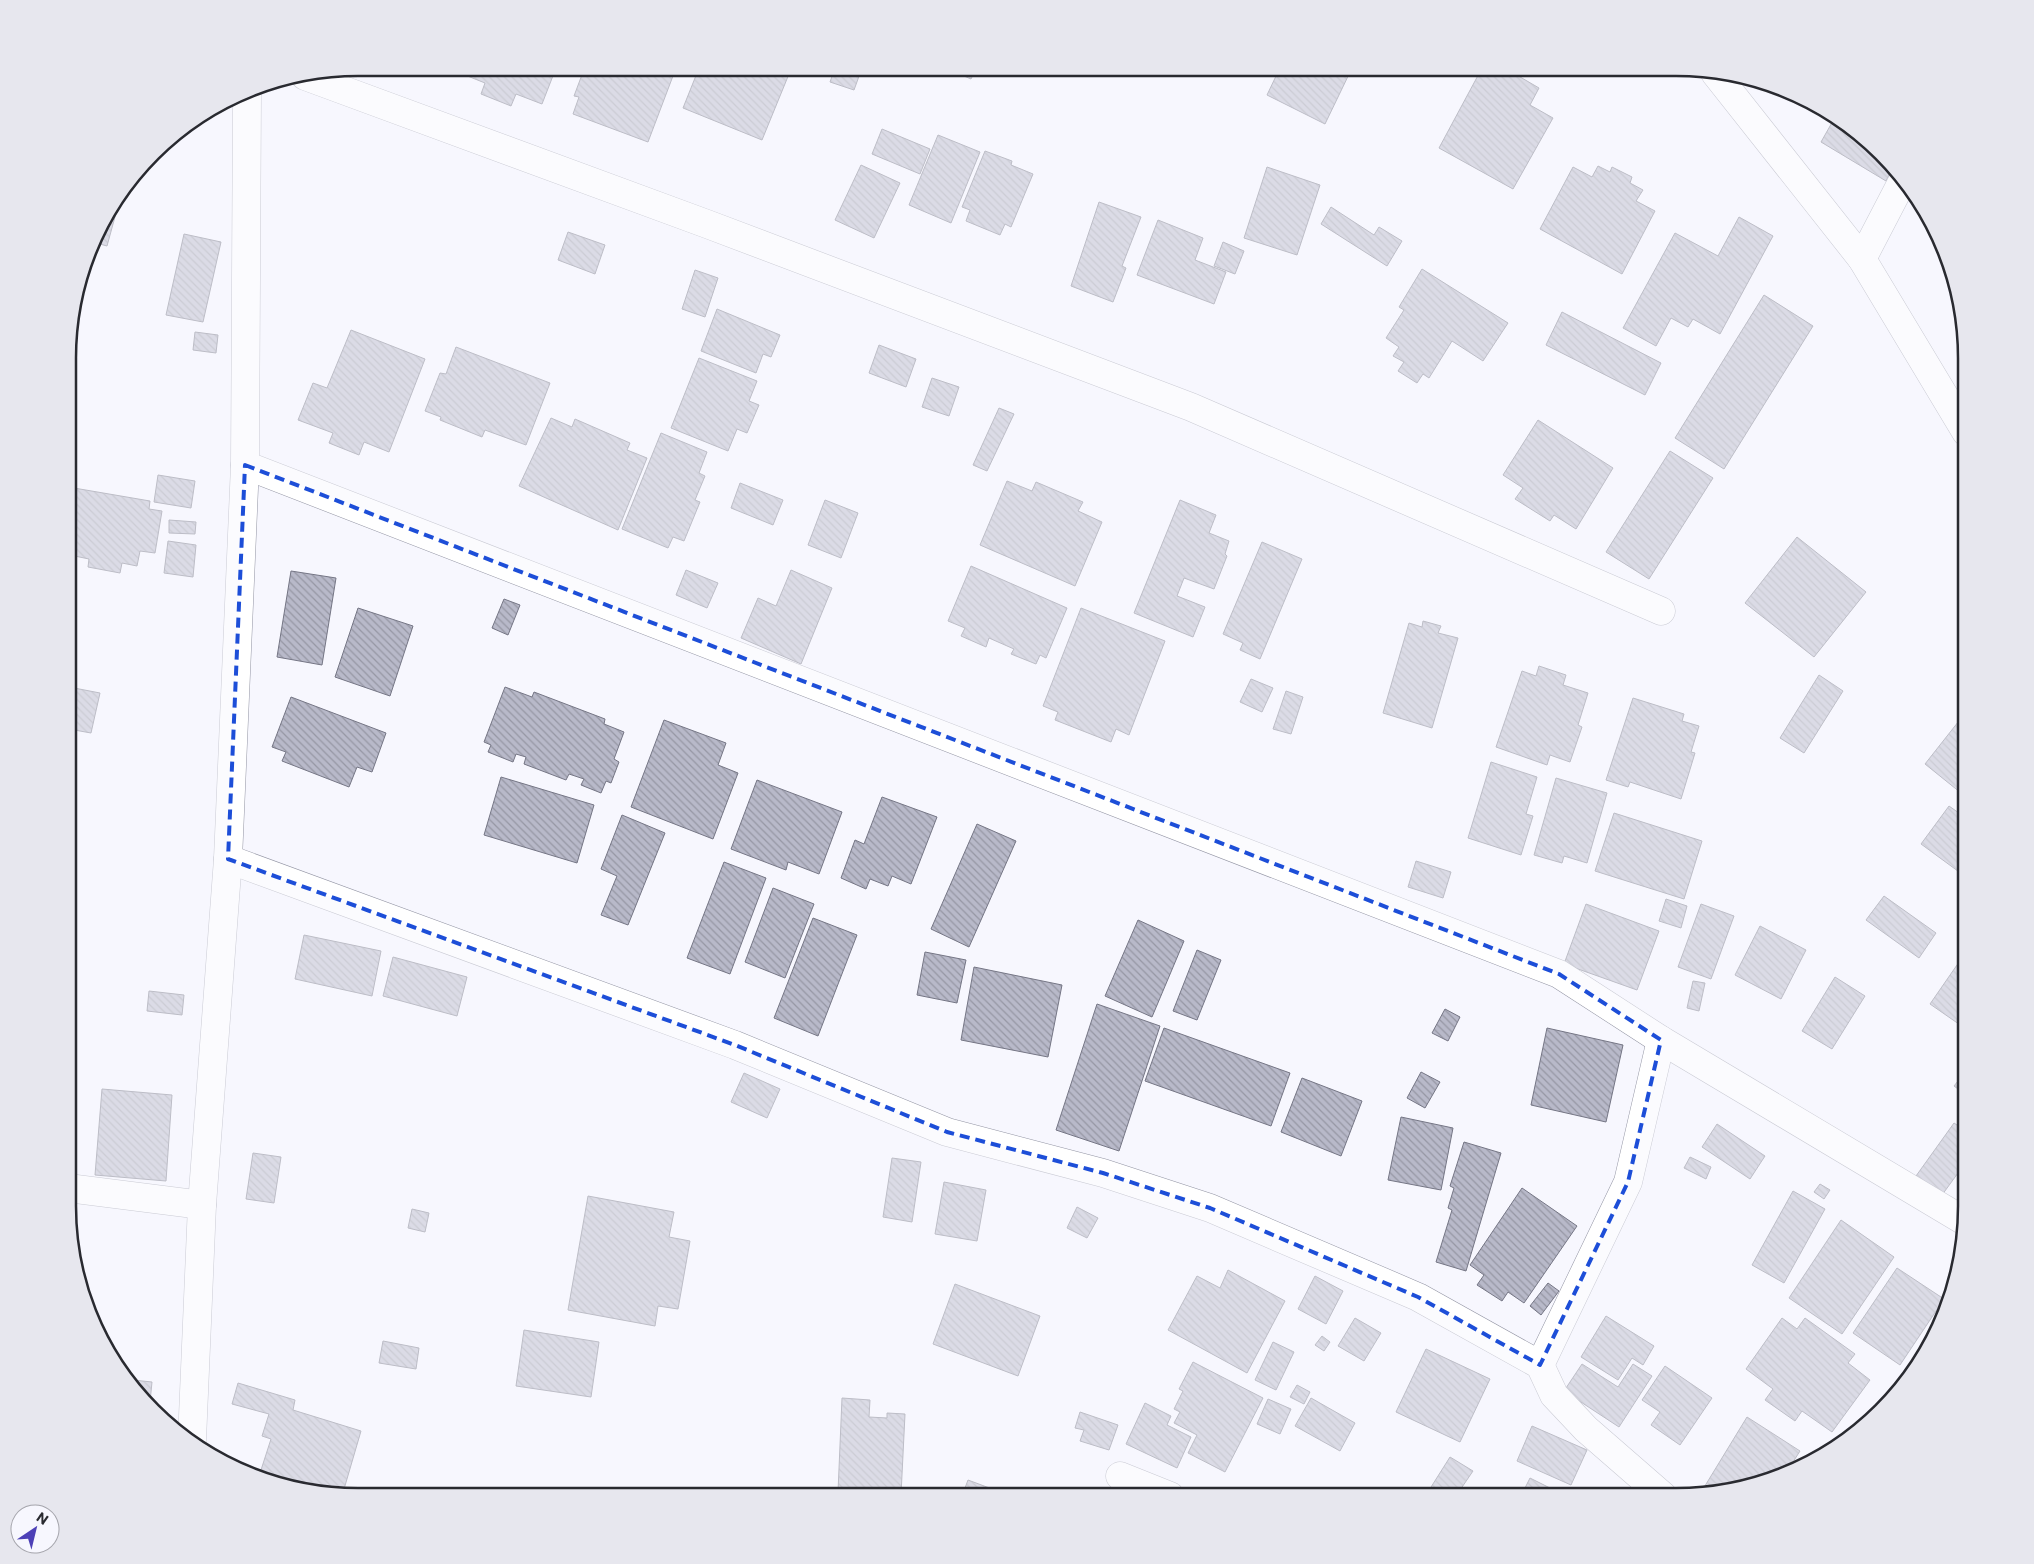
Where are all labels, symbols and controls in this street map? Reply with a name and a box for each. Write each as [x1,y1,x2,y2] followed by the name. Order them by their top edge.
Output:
[10,1504,60,1554] north arrow
[34,1508,52,1528] text: N

